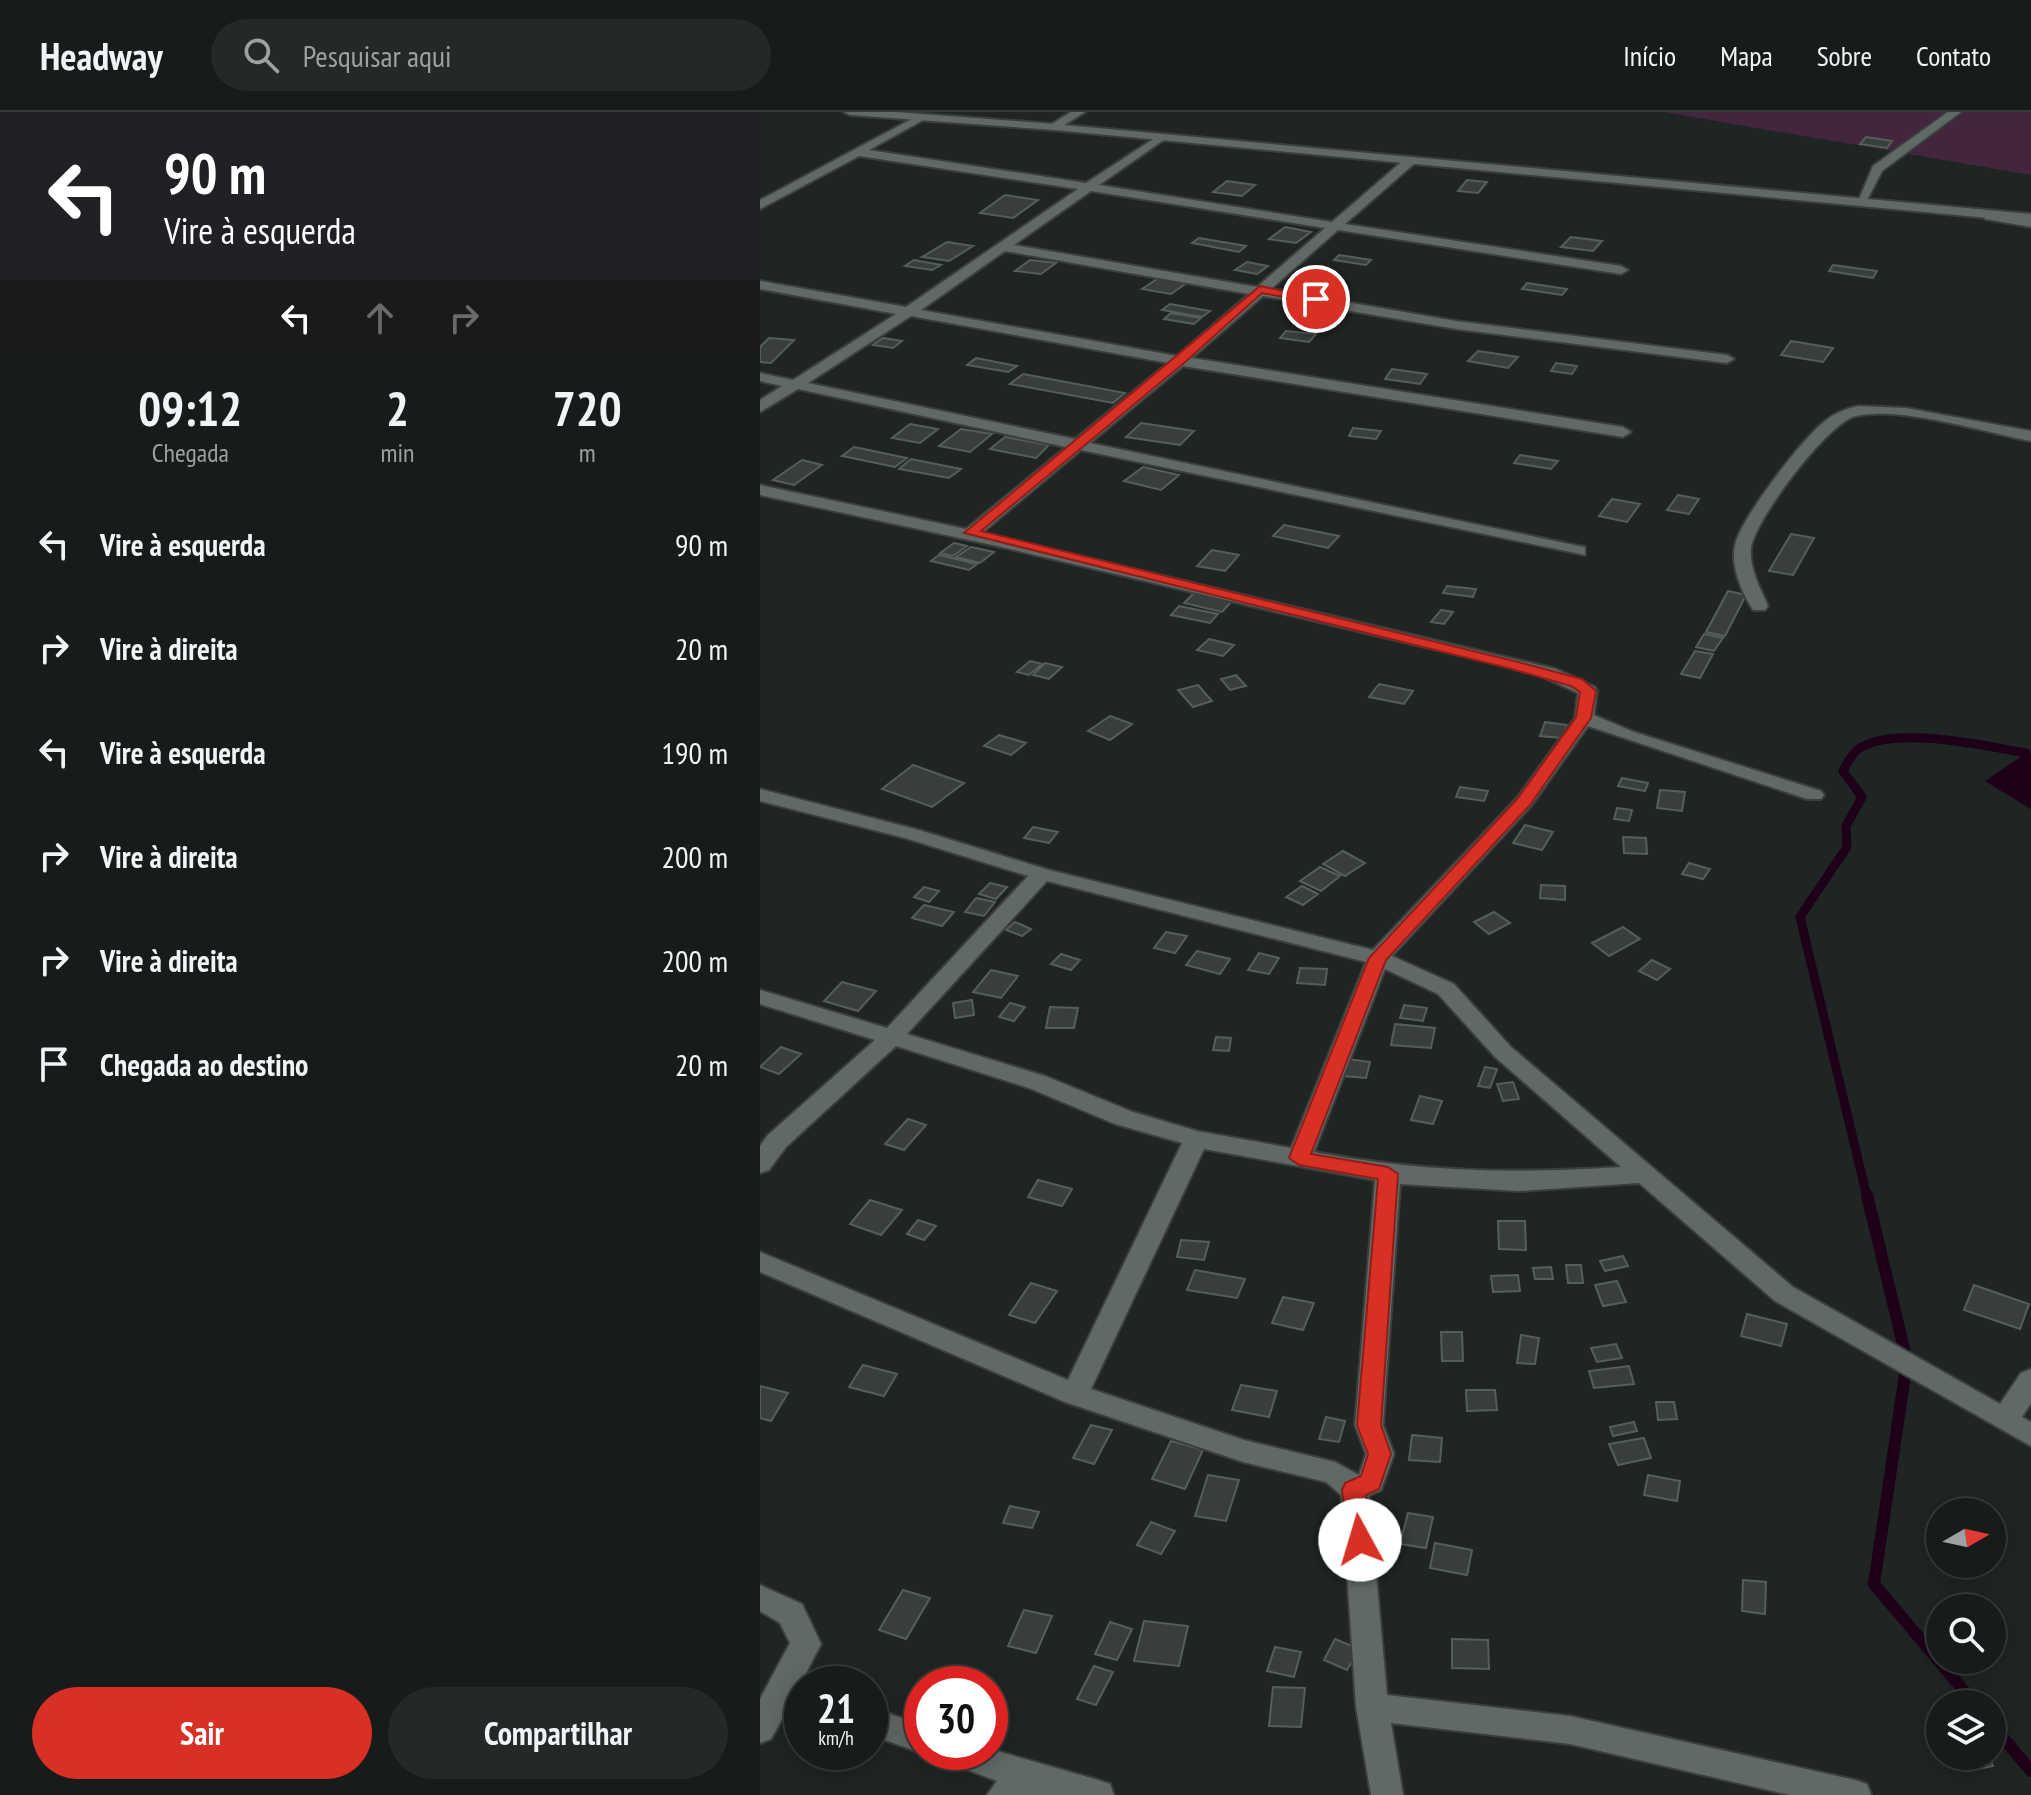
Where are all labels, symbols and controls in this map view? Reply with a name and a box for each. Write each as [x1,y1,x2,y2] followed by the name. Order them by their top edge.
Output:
[211,19,771,91] search box
[40,31,163,80] text: Headway
[239,33,283,77] icon: search
[303,36,452,75] text: Pesquisar aqui
[1623,37,1676,74] text: Início
[1720,37,1773,74] text: Mapa
[1817,37,1872,74] text: Sobre
[1916,37,1991,74] text: Contato
[164,137,266,209] text: 90 m
[32,144,136,248] icon: left
[164,207,356,254] text: Vire à esquerda
[1282,265,1350,333] pin
[1294,277,1338,321] icon: arrive
[274,296,318,340] icon: left
[358,296,402,340] icon: ahead
[442,296,486,340] icon: right
[138,377,242,439] text: 09:12
[386,377,409,439] text: 2
[553,377,622,439] text: 720
[152,436,229,469] text: Chegada
[380,436,414,469] text: min
[579,436,596,469] text: m
[32,522,76,566] icon: left
[100,525,266,564] text: Vire à esquerda
[675,525,728,564] text: 90 m
[32,626,76,670] icon: right
[100,629,238,668] text: Vire à direita
[675,629,728,668] text: 20 m
[32,730,76,774] icon: left
[100,733,266,772] text: Vire à esquerda
[662,733,728,772] text: 190 m
[32,834,76,878] icon: right
[100,837,238,876] text: Vire à direita
[662,837,728,876] text: 200 m
[32,938,76,982] icon: right
[100,941,238,980] text: Vire à direita
[662,941,728,980] text: 200 m
[32,1042,76,1086] icon: arrive
[100,1045,308,1084] text: Chegada ao destino
[675,1045,728,1084] text: 20 m
[1318,1498,1402,1582] position arrow
[1926,1498,2006,1578] north arrow
[1926,1498,2006,1770] map controls
[1926,1594,2006,1674] button: search
[904,1666,1008,1770] speed limit sign: 30
[817,1682,855,1734] text: 21
[32,1687,372,1779] button: Sair
[388,1687,728,1779] button: Compartilhar
[1926,1690,2006,1770] button: layers
[818,1725,854,1751] text: km/h

